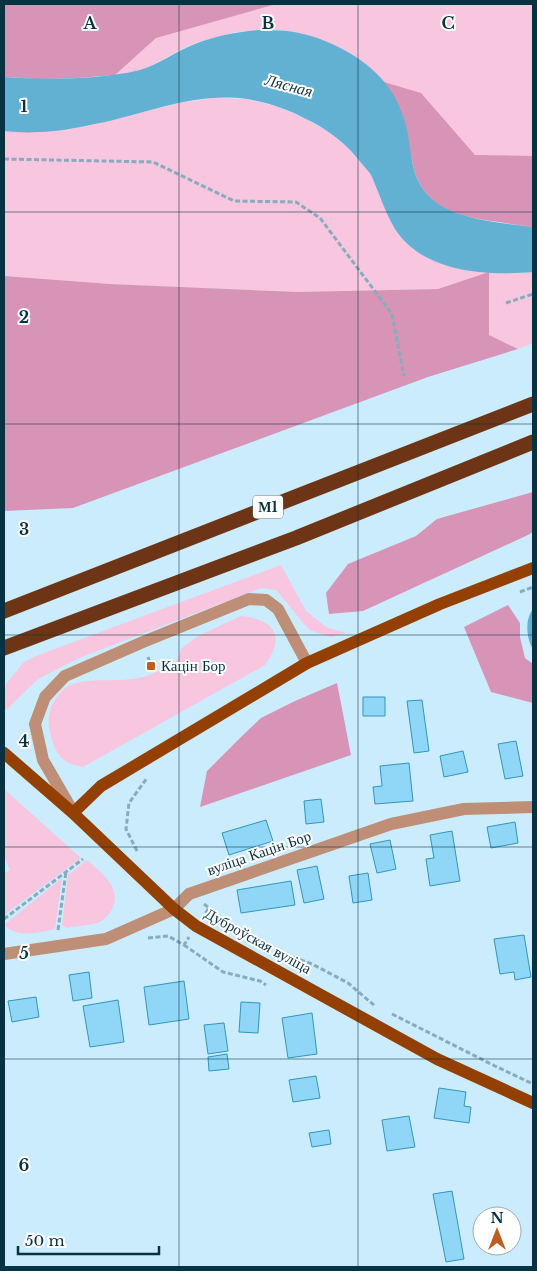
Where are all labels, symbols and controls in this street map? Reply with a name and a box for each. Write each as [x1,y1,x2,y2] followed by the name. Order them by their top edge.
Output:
[83,13,98,33] text: A
[262,13,275,33] text: B
[441,13,455,33] text: C
[262,69,315,101] water label: Лясная
[21,96,28,116] text: 1
[19,307,29,327] text: 2
[253,496,283,518] road number: М1
[19,519,29,539] text: 3
[161,656,226,675] place label: Кацін Бор
[145,660,157,672] marker: Кацін Бор
[19,731,29,751] text: 4
[204,826,313,879] street label: вуліца Кацін Бор
[202,903,315,978] street label: Дуброўская вуліца
[19,943,29,963] text: 5
[19,1155,30,1175] text: 6
[472,1206,522,1256] north arrow
[490,1209,504,1227] text: N
[18,1224,159,1256] scale bar
[25,1231,65,1250] text: 50 m

